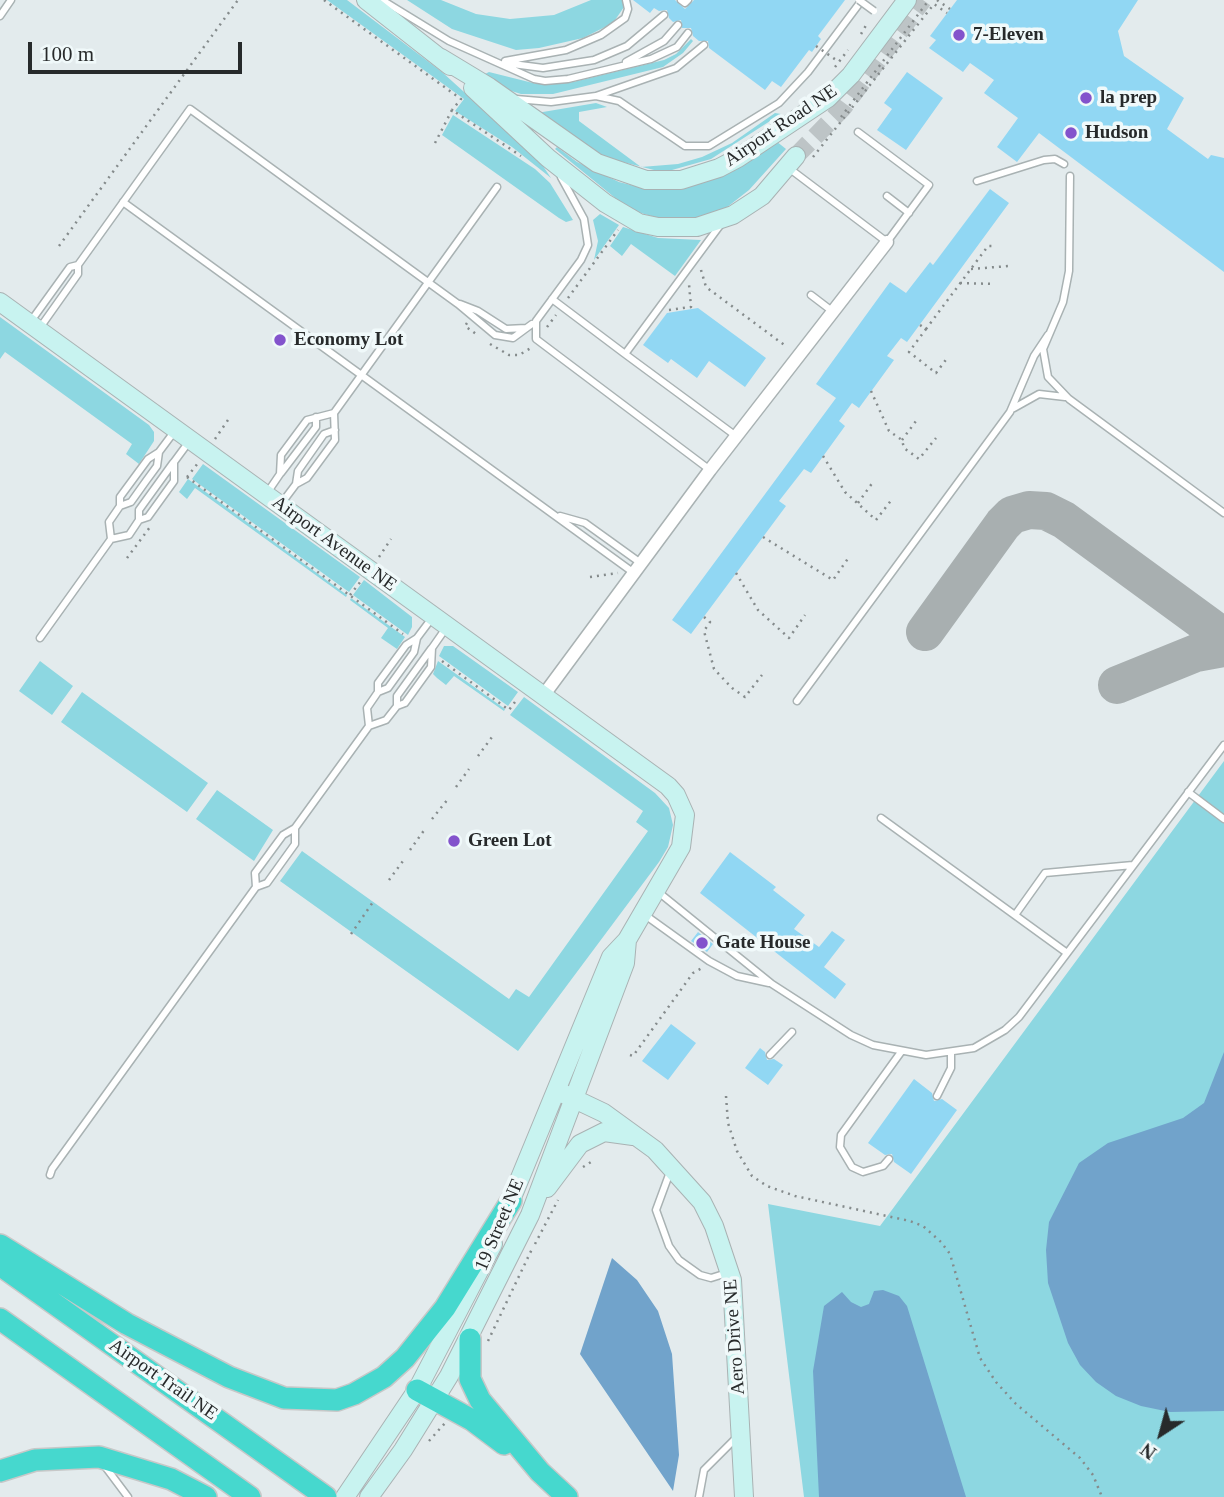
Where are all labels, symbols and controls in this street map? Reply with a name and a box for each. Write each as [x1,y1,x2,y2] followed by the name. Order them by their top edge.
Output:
[973,24,1044,46] place label: 7-Eleven
[951,27,967,43] marker: 7-Eleven
[32,28,245,72] scale bar
[41,42,94,66] text: 100 m
[720,80,842,172] street label: Airport Road NE
[1100,87,1157,109] place label: la prep
[1078,90,1094,106] marker: la prep
[1085,122,1148,144] place label: Hudson
[1063,125,1079,141] marker: Hudson
[294,329,403,351] place label: Economy Lot
[272,332,288,348] marker: Economy Lot
[267,491,401,597] street label: Airport Avenue NE
[468,830,552,852] place label: Green Lot
[446,833,462,849] marker: Green Lot
[716,932,810,954] place label: Gate House
[694,935,710,951] marker: Gate House
[470,1175,530,1275] street label: 19 Street NE
[720,1278,750,1396] street label: Aero Drive NE
[104,1334,222,1426] street label: Airport Trail NE
[1126,1399,1196,1469] north arrow
[1137,1439,1160,1464] text: N

